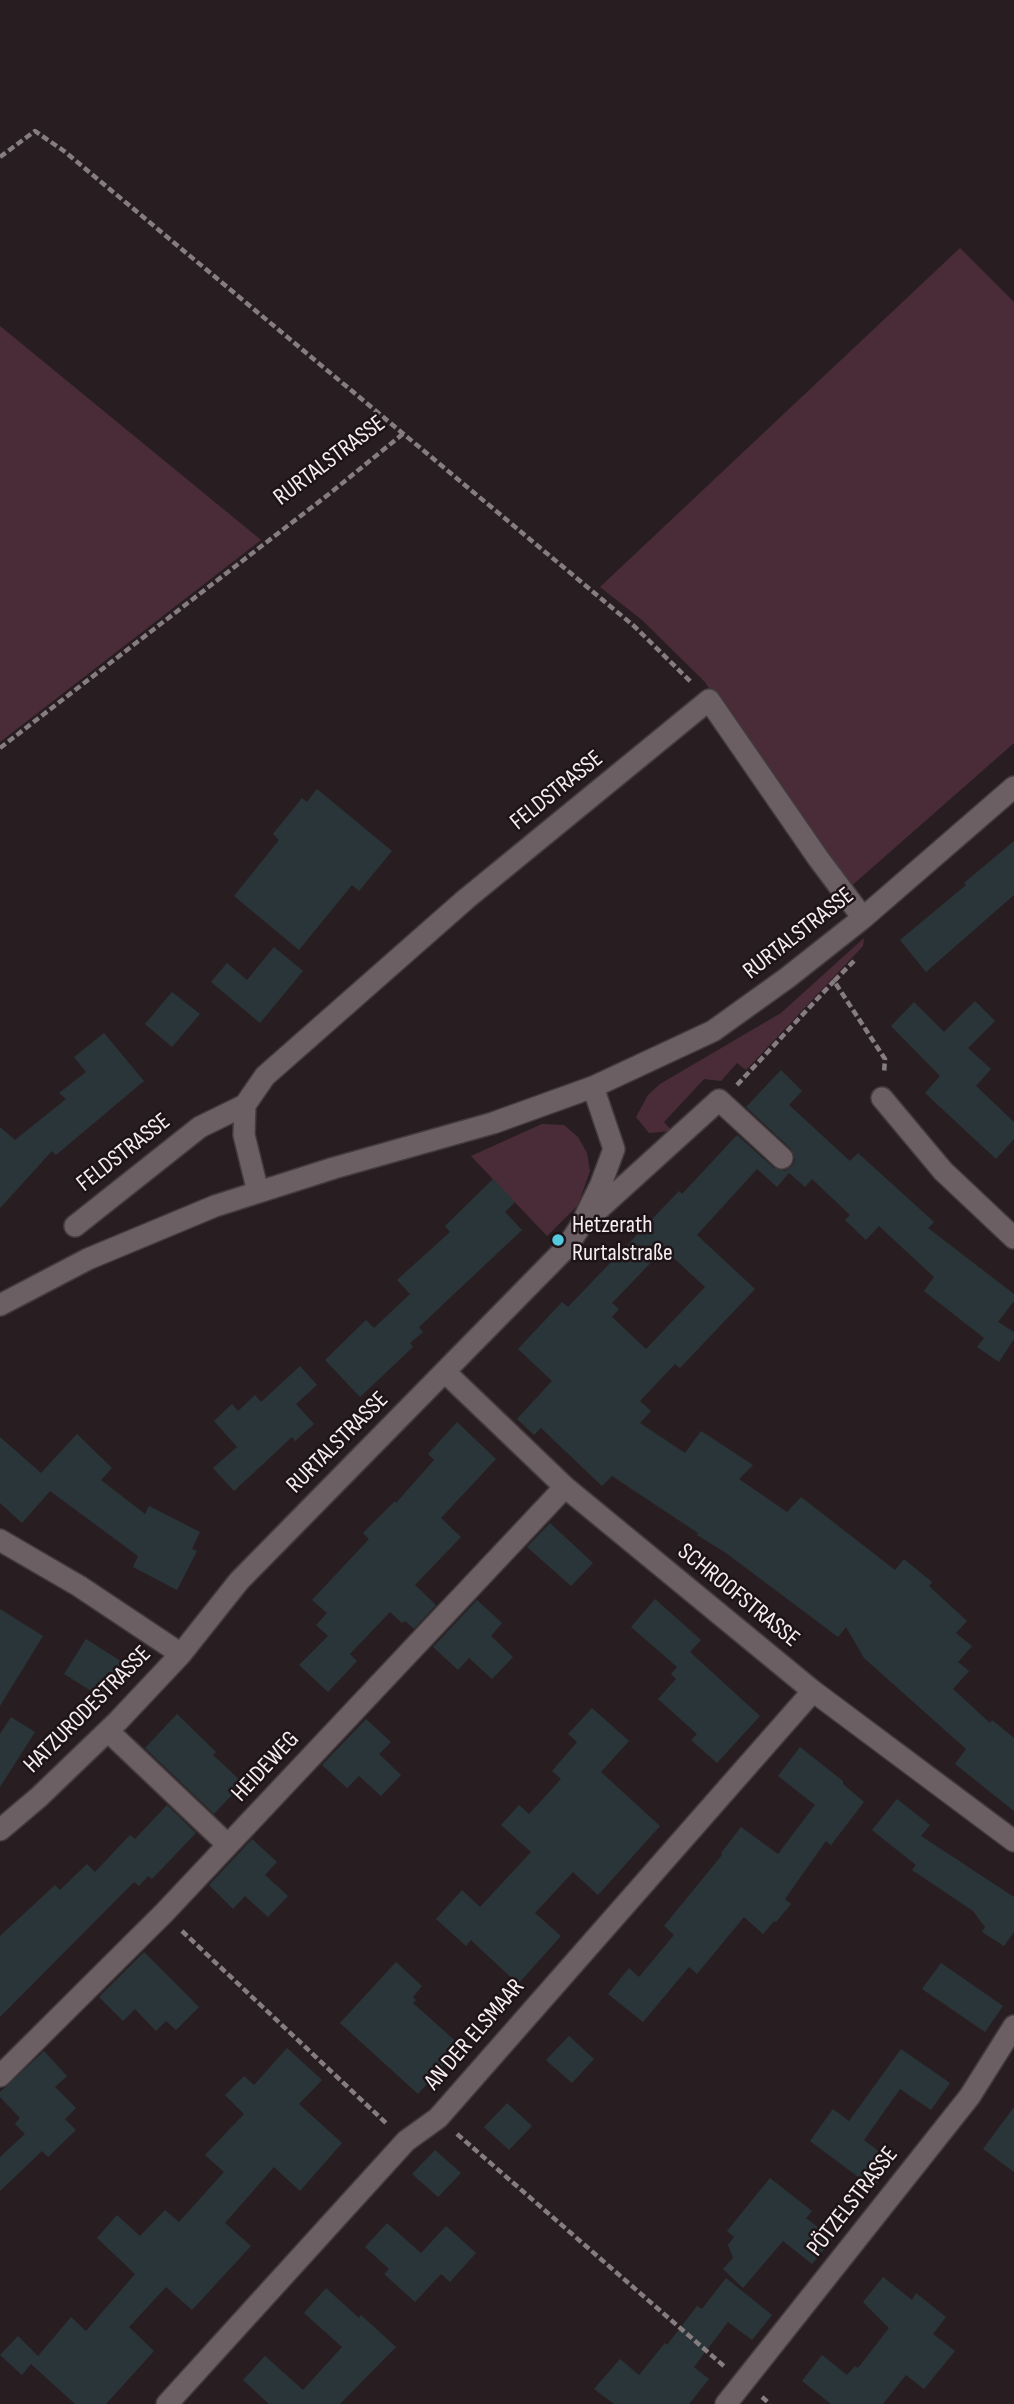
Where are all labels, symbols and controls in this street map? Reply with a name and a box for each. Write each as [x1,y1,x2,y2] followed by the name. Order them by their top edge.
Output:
[268,410,392,512] street label: RURTALSTRASSE
[505,745,609,837] street label: FELDSTRASSE
[738,882,860,986] street label: RURTALSTRASSE
[71,1108,177,1198] street label: FELDSTRASSE
[572,1212,673,1268] place label: Hetzerath Rurtalstraße
[550,1232,566,1248] marker: Hetzerath Rurtalstraße
[281,1386,395,1500] street label: RURTALSTRASSE
[671,1538,805,1654] street label: SCHROOFSTRASSE
[18,1640,158,1780] street label: HATZURODESTRASSE
[226,1726,306,1808] street label: HEIDEWEG
[419,1973,531,2097] street label: AN DER ELSMAAR
[801,2142,905,2262] street label: PÖTZELSTRASSE

